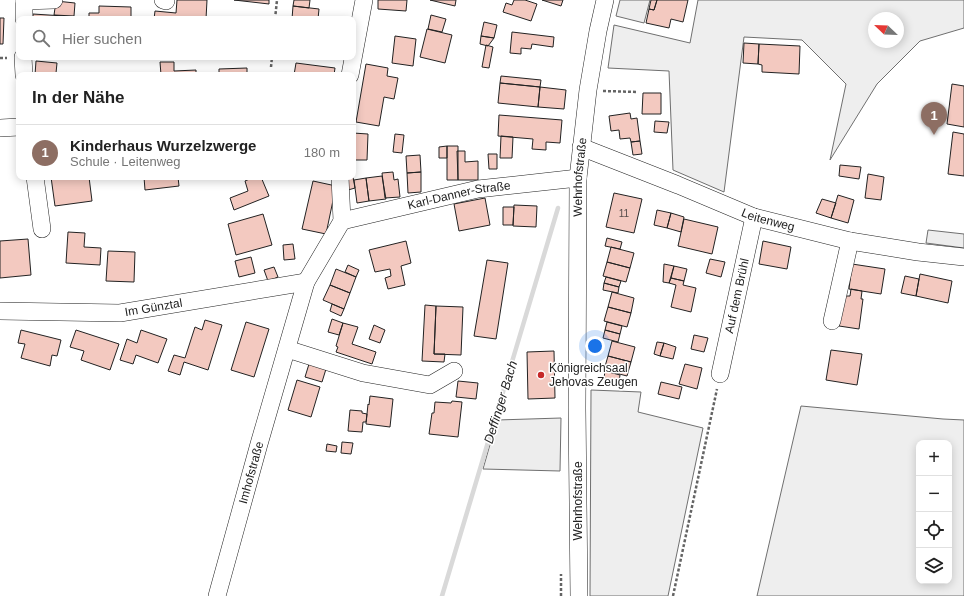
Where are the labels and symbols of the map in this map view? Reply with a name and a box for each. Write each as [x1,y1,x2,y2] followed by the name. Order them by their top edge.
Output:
[868,12,904,48] north arrow
[921,102,947,135] pin: 1
[571,137,590,217] street label: Wehrhofstraße
[406,178,512,212] street label: Karl-Danner-Straße
[739,205,796,234] street label: Leitenweg
[619,208,630,219] house number: 11
[722,257,752,335] street label: Auf dem Brühl
[124,296,183,319] street label: Im Günztal
[585,336,605,356] your location
[481,359,520,445] water label: Deffinger Bach
[549,361,638,389] place label: Königreichsaal Jehovas Zeugen
[536,370,546,380] marker: Königreichsaal Jehovas Zeugen
[236,440,266,505] street label: Imhofstraße
[571,461,585,541] street label: Wehrhofstraße

